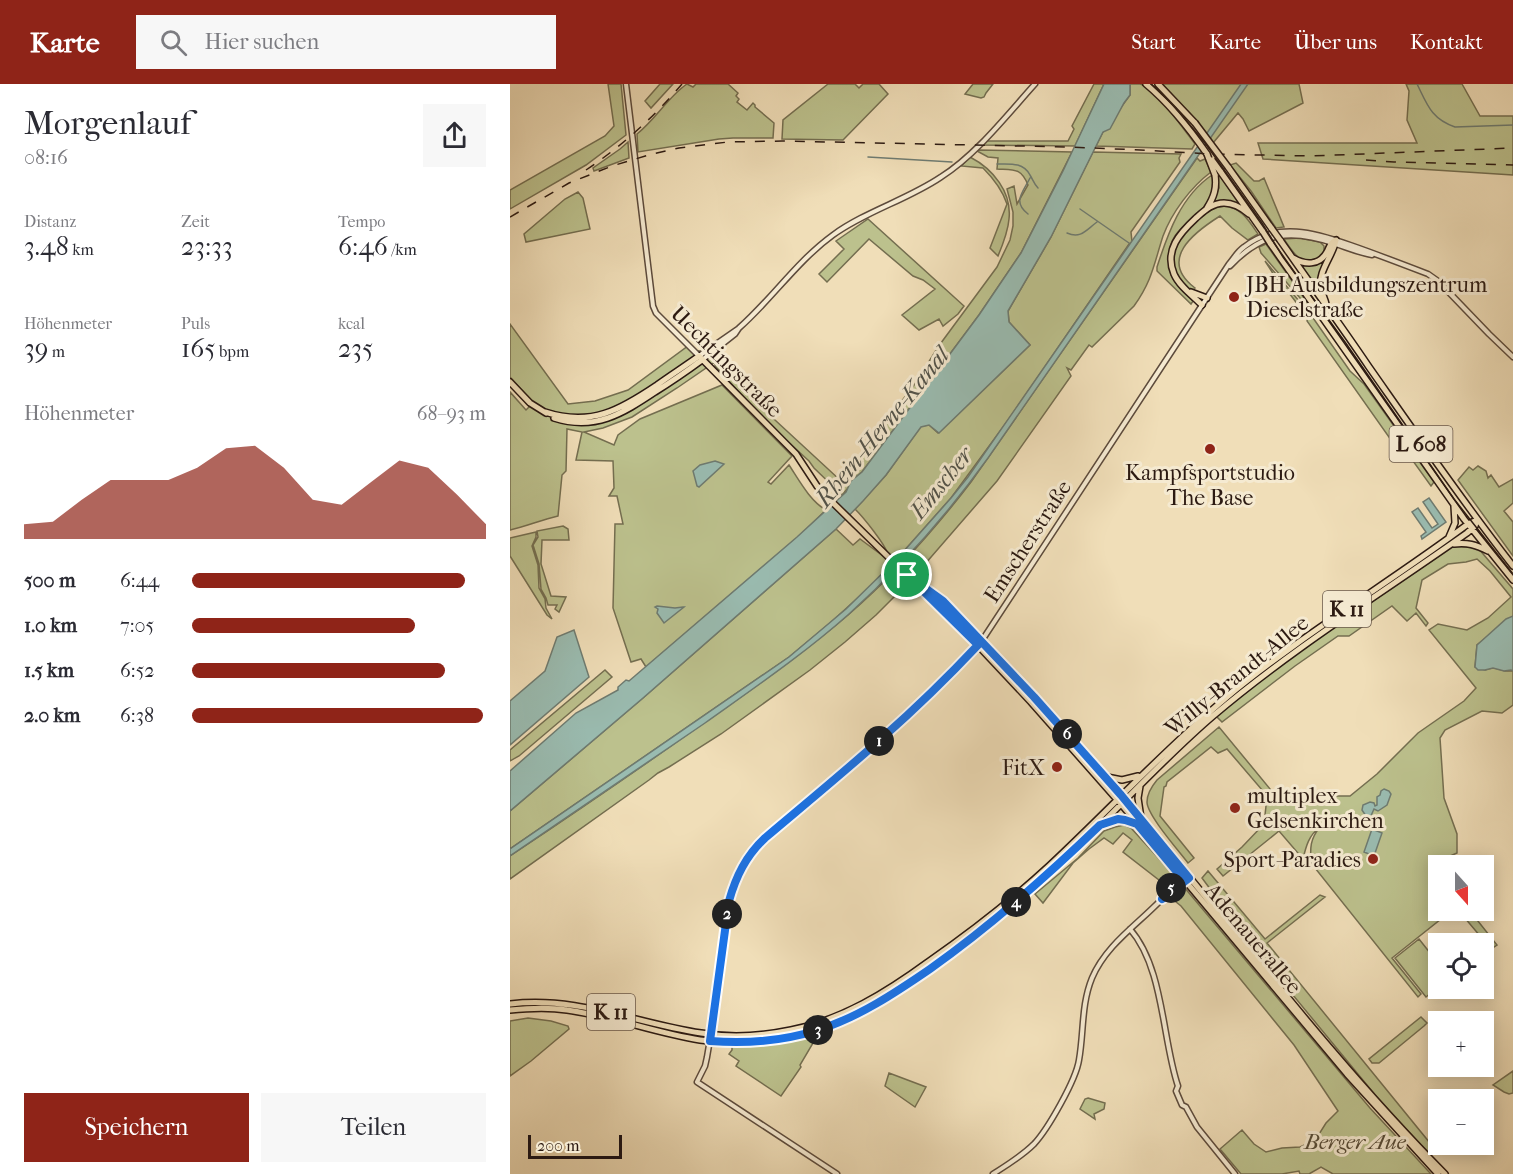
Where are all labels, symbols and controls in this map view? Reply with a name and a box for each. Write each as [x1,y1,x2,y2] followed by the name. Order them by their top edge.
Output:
[136,15,556,69] search box
[30,26,100,59] text: Karte
[157,26,190,59] icon: search
[205,29,319,55] text: Hier suchen
[1131,30,1176,54] text: Start
[1209,30,1261,54] text: Karte
[1294,30,1377,54] text: Über uns
[1410,30,1483,54] text: Kontakt
[24,104,191,143] text: Morgenlauf
[423,104,486,167] button: share
[24,146,68,169] text: 08:16
[24,212,76,231] text: Distanz
[181,212,210,231] text: Zeit
[338,212,385,231] text: Tempo
[24,231,69,262] text: 3.48
[181,231,233,262] text: 23:33
[338,231,388,262] text: 6:46
[69,240,94,259] text: km
[388,240,417,259] text: /km
[1244,272,1488,323] place label: JBH Ausbildungszentrum Dieselstraße
[1227,290,1241,304] marker: JBH Ausbildungszentrum Dieselstraße
[665,301,788,423] street label: Uechtingstraße
[24,314,112,333] text: Höhenmeter
[181,314,210,333] text: Puls
[338,314,365,333] text: kcal
[24,333,48,364] text: 39
[181,333,215,364] text: 165
[338,333,373,364] text: 235
[808,339,957,514] water label: Rhein-Herne-Kanal
[48,342,65,361] text: m
[215,342,249,361] text: bpm
[24,402,134,425] text: Höhenmeter
[417,402,486,425] text: 68–93 m
[1390,426,1452,462] road number: L 608
[902,440,980,526] water label: Emscher
[1203,442,1217,456] marker: Kampfsportstudio The Base
[1125,460,1295,511] place label: Kampfsportstudio The Base
[979,475,1077,607] street label: Emscherstraße
[881,549,932,600] pin
[890,558,923,591] icon: arrive
[24,569,76,592] text: 500 m
[120,569,159,592] text: 6:44
[1323,591,1371,627] road number: K 11
[1159,610,1314,742] street label: Willy-Brandt-Allee
[24,614,77,637] text: 1.0 km
[120,614,154,637] text: 7:05
[24,659,74,682] text: 1.5 km
[120,659,155,682] text: 6:52
[24,704,80,727] text: 2.0 km
[120,704,154,727] text: 6:38
[1052,719,1082,749] pin: 6
[1063,724,1071,743] text: 6
[864,726,894,756] pin: 1
[876,731,882,750] text: 1
[1002,755,1045,781] place label: FitX
[1050,760,1064,774] marker: FitX
[1247,783,1384,834] place label: multiplex Gelsenkirchen
[1228,801,1242,815] marker: multiplex Gelsenkirchen
[1224,847,1361,873] place label: Sport-Paradies
[1366,852,1380,866] marker: Sport-Paradies
[1428,855,1494,921] north arrow
[1428,855,1494,1155] map controls
[1156,873,1186,903] pin: 5
[1199,877,1307,999] street label: Adenauerallee
[1168,878,1174,897] text: 5
[1001,887,1031,917] pin: 4
[1011,892,1021,911] text: 4
[712,899,742,929] pin: 2
[723,904,731,923] text: 2
[1428,933,1494,999] button: locate
[587,994,635,1030] road number: K 11
[1428,1011,1494,1077] button: +
[803,1015,833,1045] pin: 3
[815,1020,821,1039] text: 3
[1428,1089,1494,1155] button: −
[24,1093,249,1162] button: Speichern
[261,1093,486,1162] button: Teilen
[1303,1129,1407,1155] park label: Berger Aue
[528,1132,622,1160] scale bar
[537,1136,580,1155] text: 200 m

